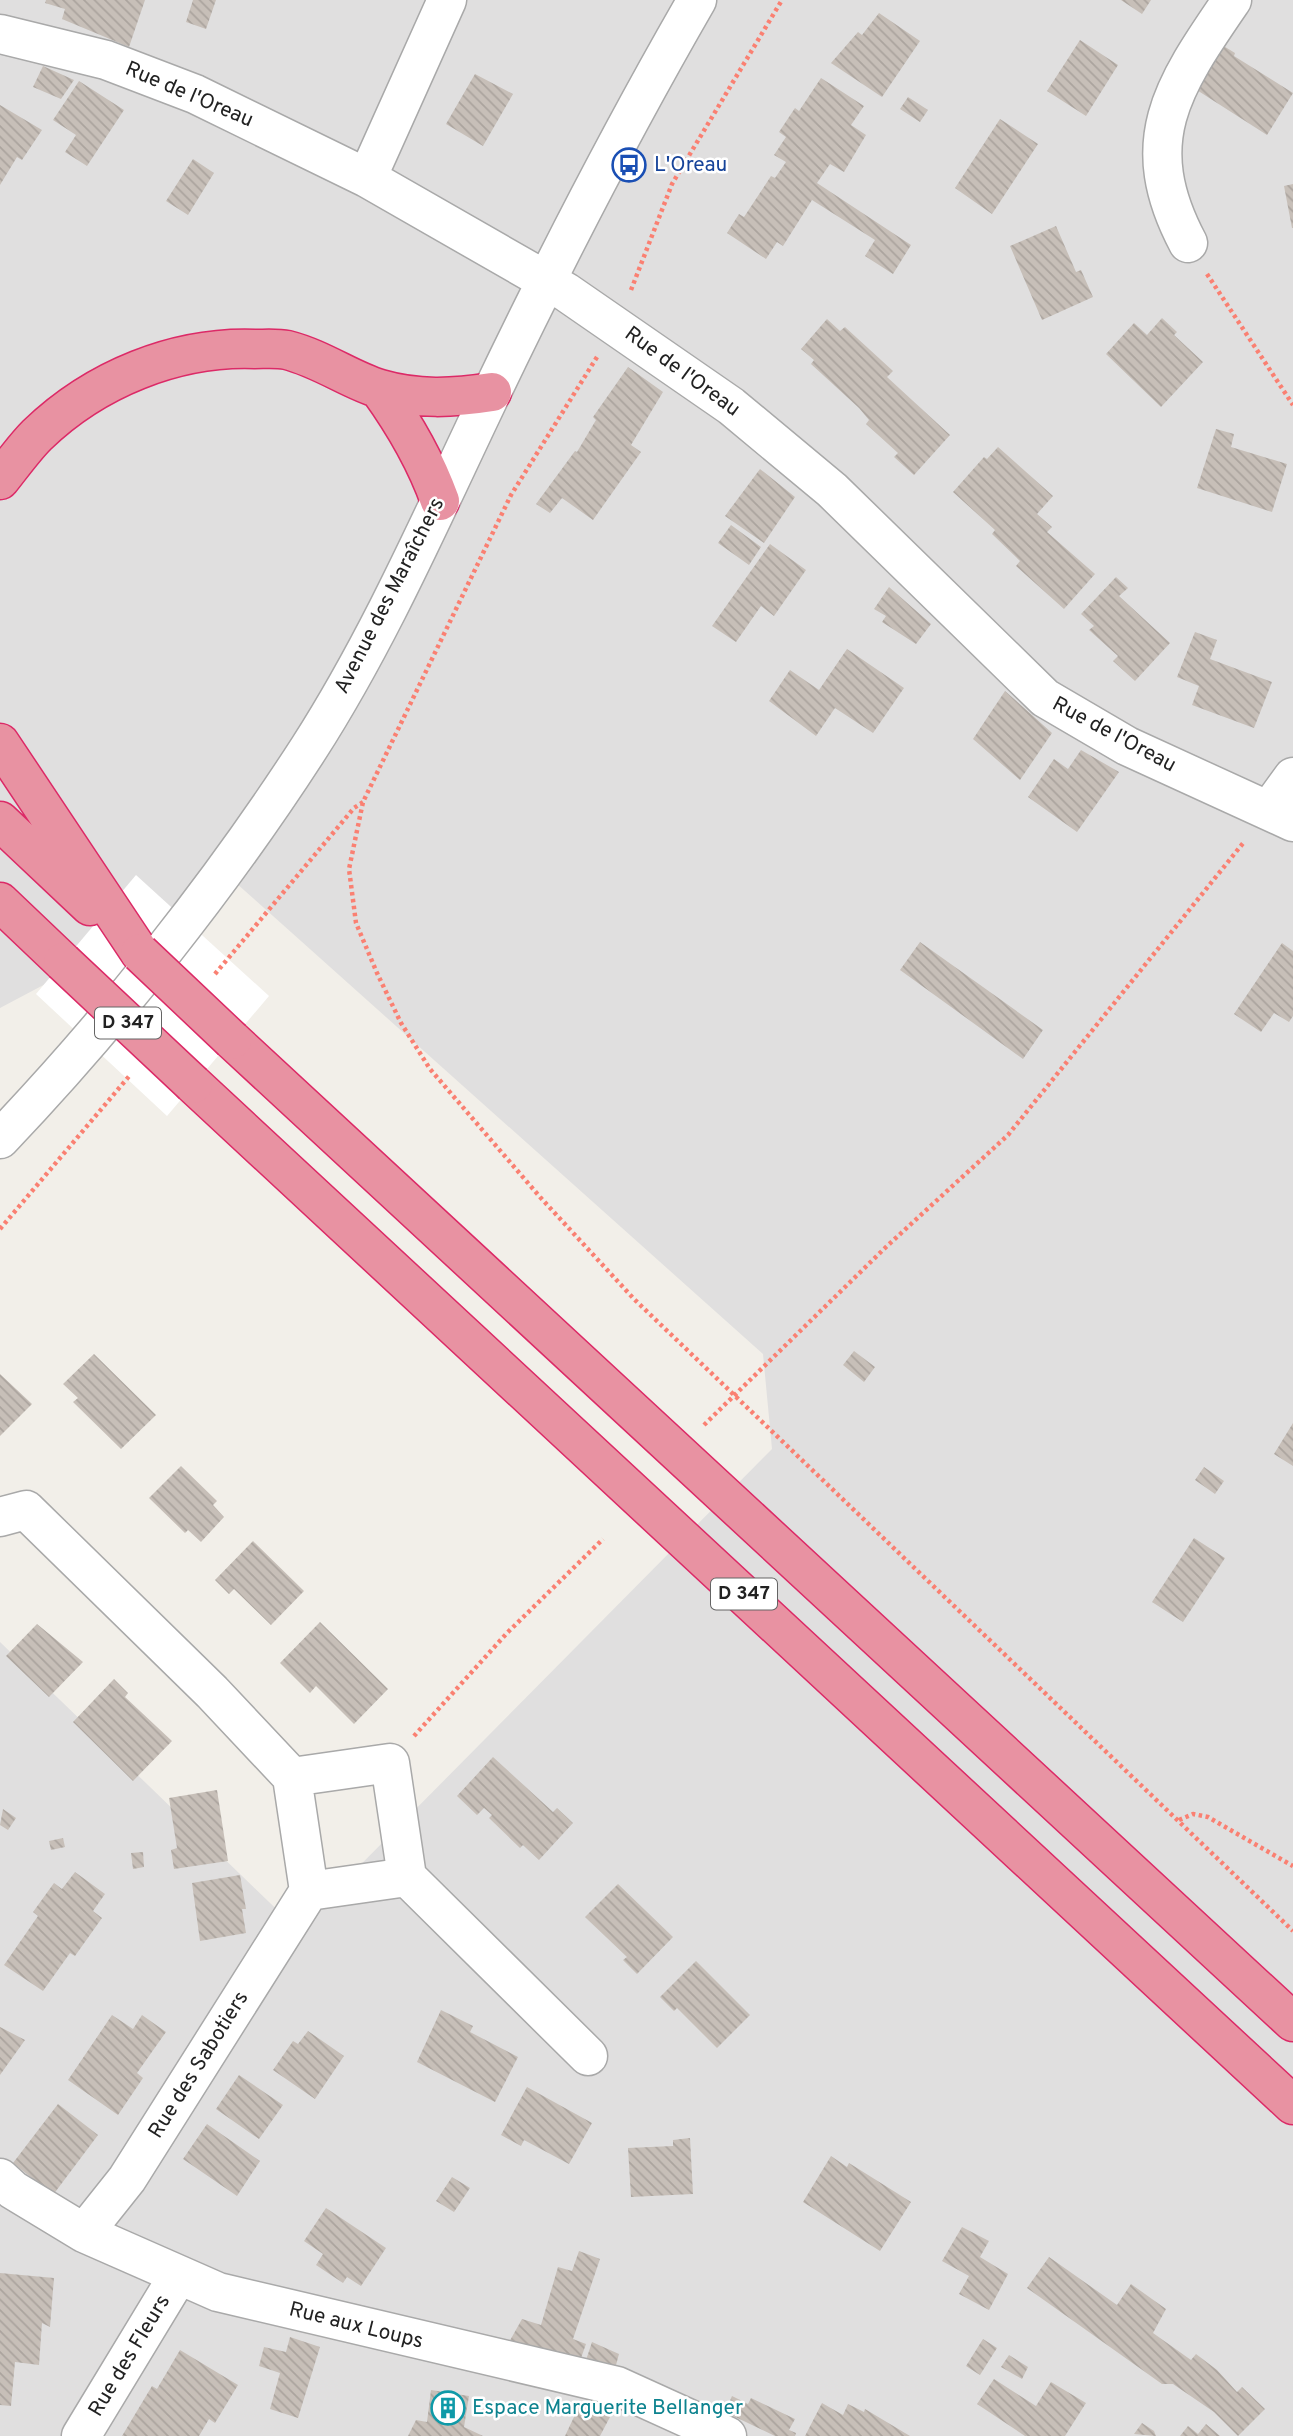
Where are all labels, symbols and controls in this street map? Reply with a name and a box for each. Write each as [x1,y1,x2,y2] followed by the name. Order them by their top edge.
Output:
[121,56,257,134] street label: Rue de l'Oreau
[610,146,648,184] bus stop icon: L'Oreau
[654,152,727,179] place label: L'Oreau
[619,321,745,423] street label: Rue de l'Oreau
[329,493,451,699] street label: Avenue des Maraîchers
[1047,691,1181,779] street label: Rue de l'Oreau
[95,1007,161,1038] road number: D 347
[711,1578,777,1610] road number: D 347
[143,1986,255,2144] street label: Rue des Sabotiers
[83,2290,177,2422] street label: Rue des Fleurs
[286,2296,426,2356] street label: Rue aux Loups
[429,2389,467,2427] building icon: Espace Marguerite Bellanger
[472,2395,743,2422] place label: Espace Marguerite Bellanger

